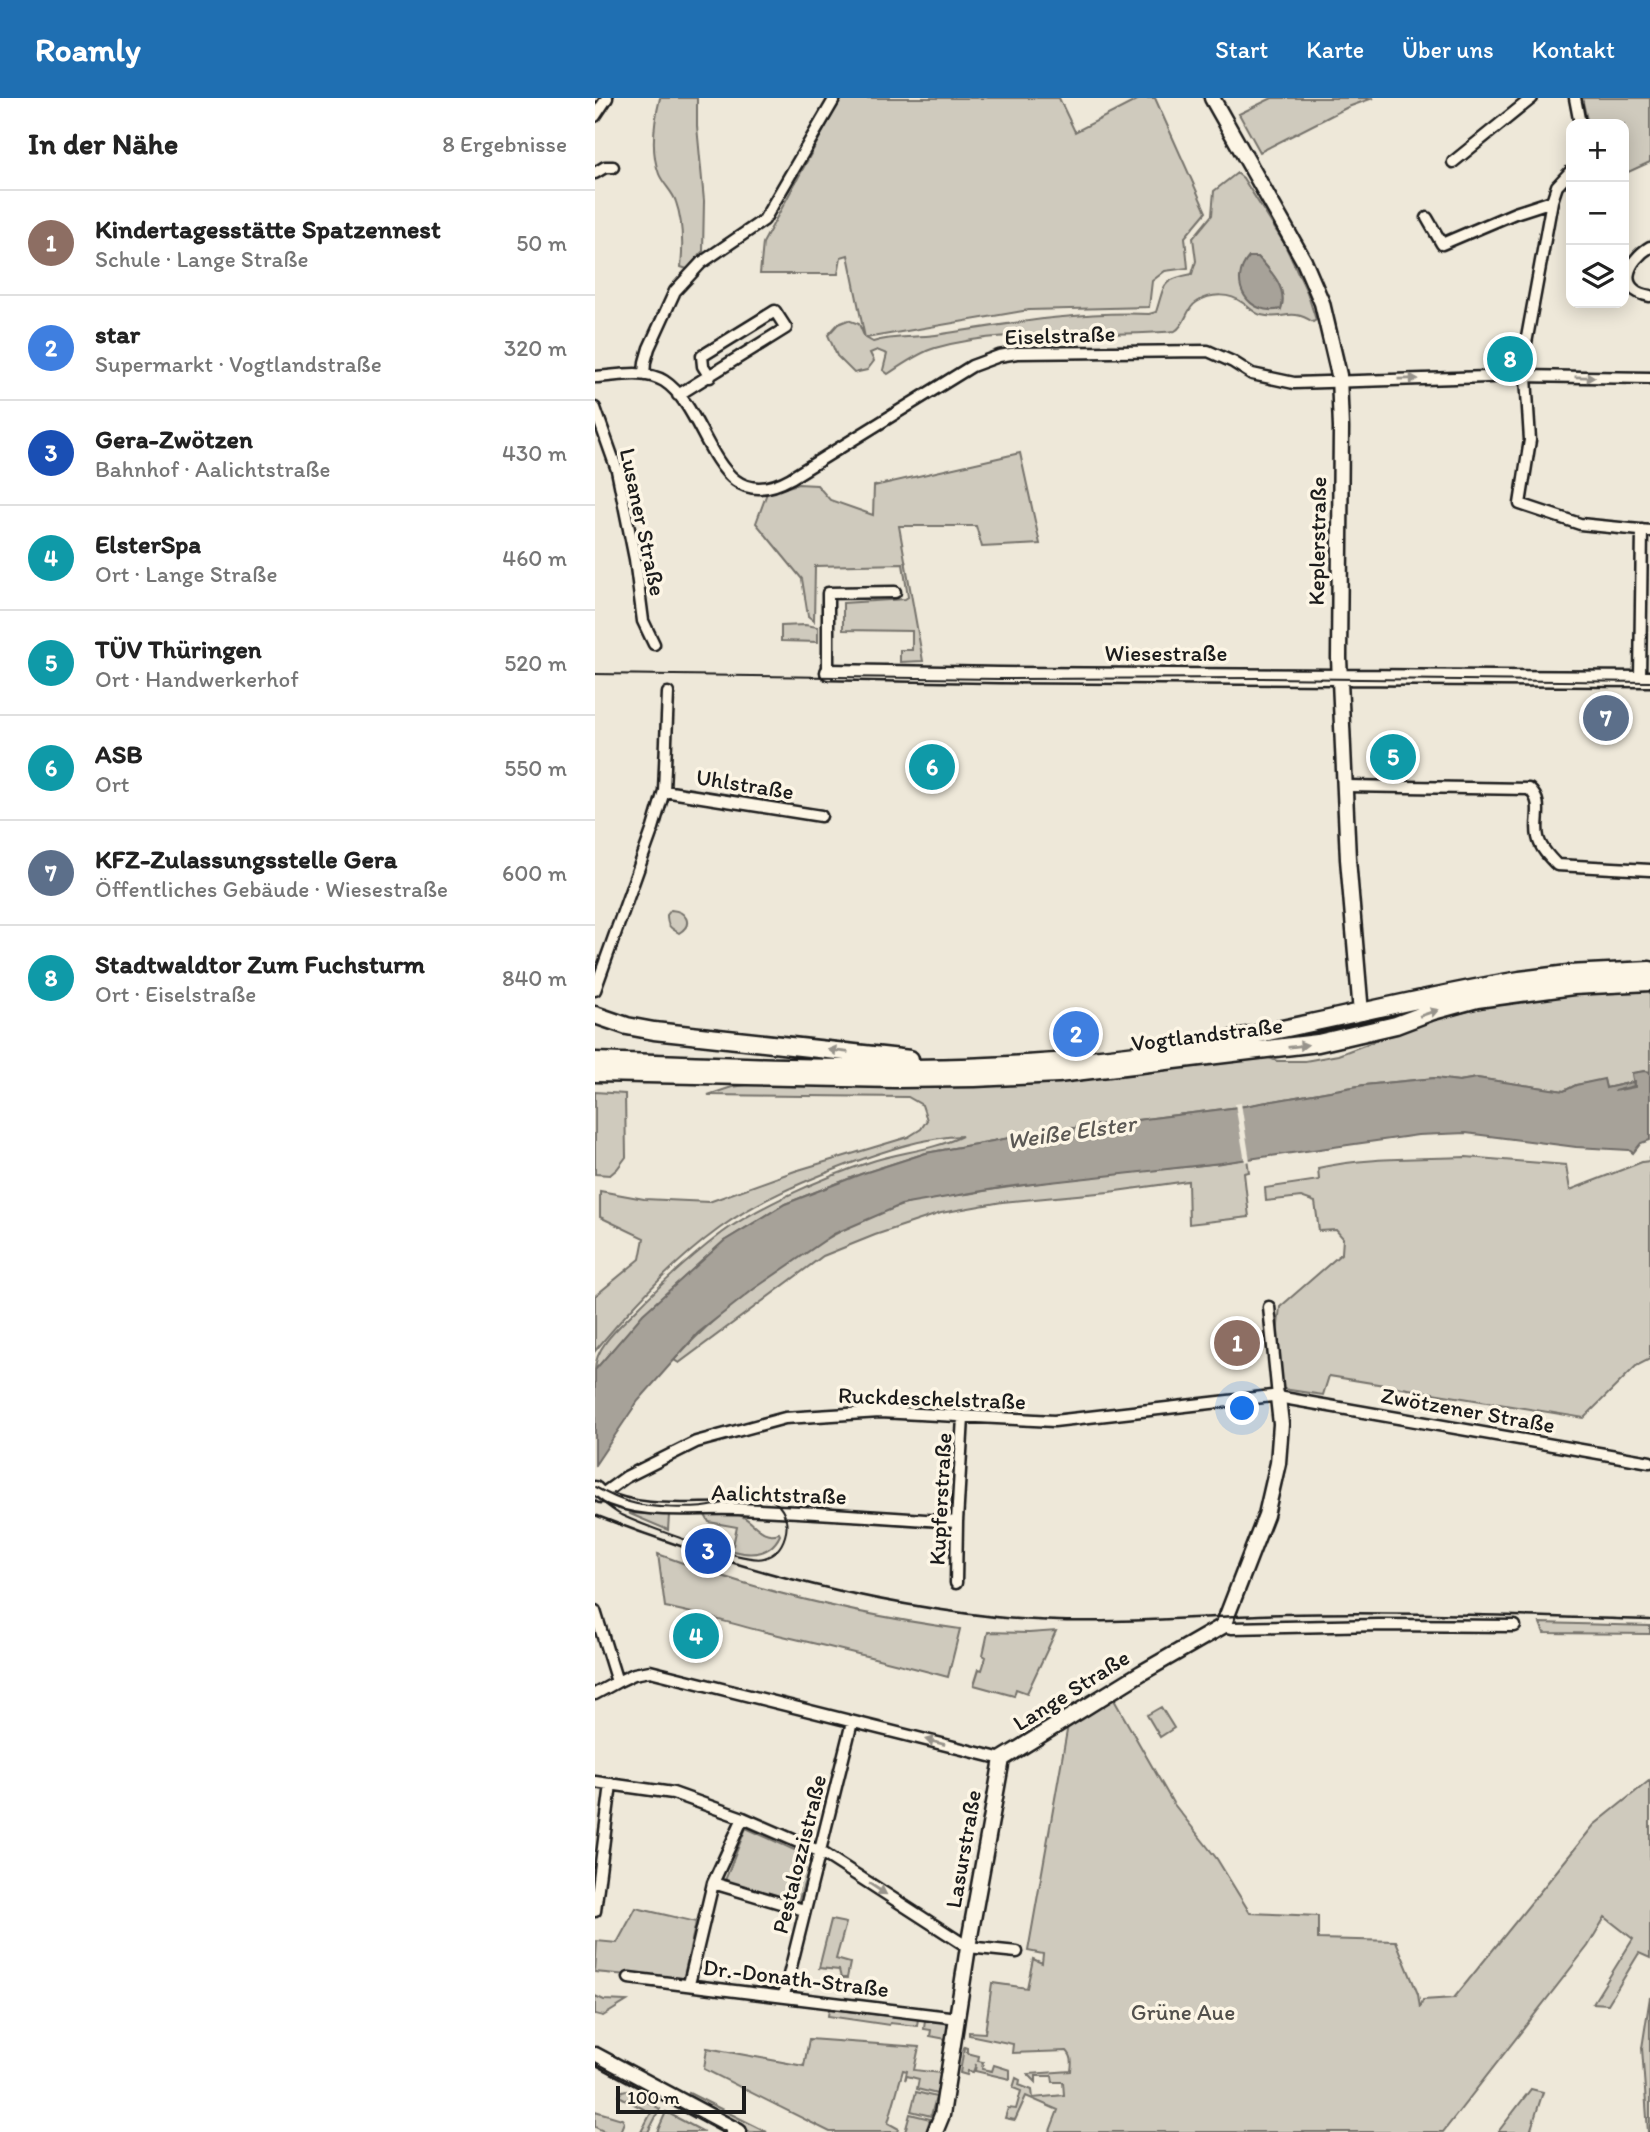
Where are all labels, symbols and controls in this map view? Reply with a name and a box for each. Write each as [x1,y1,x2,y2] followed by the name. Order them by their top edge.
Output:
[35,30,141,69] text: Roamly
[1215,35,1268,64] text: Start
[1306,35,1364,64] text: Karte
[1402,35,1494,64] text: Über uns
[1532,35,1615,64] text: Kontakt
[1566,119,1629,308] map controls
[1566,119,1629,182] button: +
[28,125,178,162] text: In der Nähe
[442,130,567,158] text: 8 Ergebnisse
[1566,182,1629,245] button: −
[95,213,441,245] text: Kindertagesstätte Spatzennest
[46,229,56,257] text: 1
[516,229,567,257] text: 50 m
[95,245,309,273] text: Schule · Lange Straße
[1566,245,1629,308] button: layers
[95,318,140,350] text: star
[1004,319,1116,351] street label: Eiselstraße
[1487,333,1533,385] pin: 8
[45,334,57,362] text: 2
[504,334,567,362] text: 320 m
[95,350,382,378] text: Supermarkt · Vogtlandstraße
[1574,371,1596,383] one-way arrow
[1397,373,1419,385] one-way arrow
[95,423,253,455] text: Gera-Zwötzen
[45,439,57,467] text: 3
[502,439,567,467] text: 430 m
[614,445,672,599] street label: Lusaner Straße
[95,455,330,483] text: Bahnhof · Aalichtstraße
[1302,476,1332,606] street label: Keplerstraße
[95,528,201,560] text: ElsterSpa
[44,544,58,572] text: 4
[502,544,567,572] text: 460 m
[95,560,277,588] text: Ort · Lange Straße
[95,633,262,665] text: TÜV Thüringen
[1105,639,1227,667] street label: Wiesestraße
[45,649,57,677] text: 5
[504,649,567,677] text: 520 m
[95,665,299,693] text: Ort · Handwerkerhof
[1583,692,1629,744] pin: 7
[1370,731,1416,783] pin: 5
[95,738,143,770] text: ASB
[909,741,955,793] pin: 6
[45,754,57,782] text: 6
[504,754,567,782] text: 550 m
[694,762,796,806] street label: Uhlstraße
[95,770,129,798] text: Ort
[95,843,397,875] text: KFZ-Zulassungsstelle Gera
[45,859,57,887] text: 7
[502,859,567,887] text: 600 m
[95,875,448,903] text: Öffentliches Gebäude · Wiesestraße
[95,948,425,980] text: Stadtwaldtor Zum Fuchsturm
[45,964,57,992] text: 8
[502,964,567,992] text: 840 m
[95,980,256,1008] text: Ort · Eiselstraße
[1418,1007,1439,1018] one-way arrow
[1053,1008,1099,1060] pin: 2
[1130,1011,1284,1057] street label: Vogtlandstraße
[1287,1040,1309,1051] one-way arrow
[827,1045,849,1056] one-way arrow
[1005,1108,1140,1155] water label: Weiße Elster
[1214,1317,1260,1369] pin: 1
[838,1381,1026,1415] street label: Ruckdeschelstraße
[1379,1381,1557,1439] street label: Zwötzener Straße
[1225,1391,1259,1425] your location
[923,1432,957,1566] street label: Kupferstraße
[711,1478,847,1510] street label: Aalichtstraße
[685,1525,731,1577] pin: 3
[673,1610,719,1662] pin: 4
[1008,1643,1134,1737] street label: Lange Straße
[924,1736,946,1747] one-way arrow
[766,1772,832,1936] street label: Pestalozzistraße
[939,1788,987,1910] street label: Lasurstraße
[868,1882,888,1895] one-way arrow
[701,1953,891,2003] street label: Dr.-Donath-Straße
[1131,1998,1235,2026] park label: Grüne Aue
[616,2083,745,2115] scale bar
[627,2086,679,2109] text: 100 m

